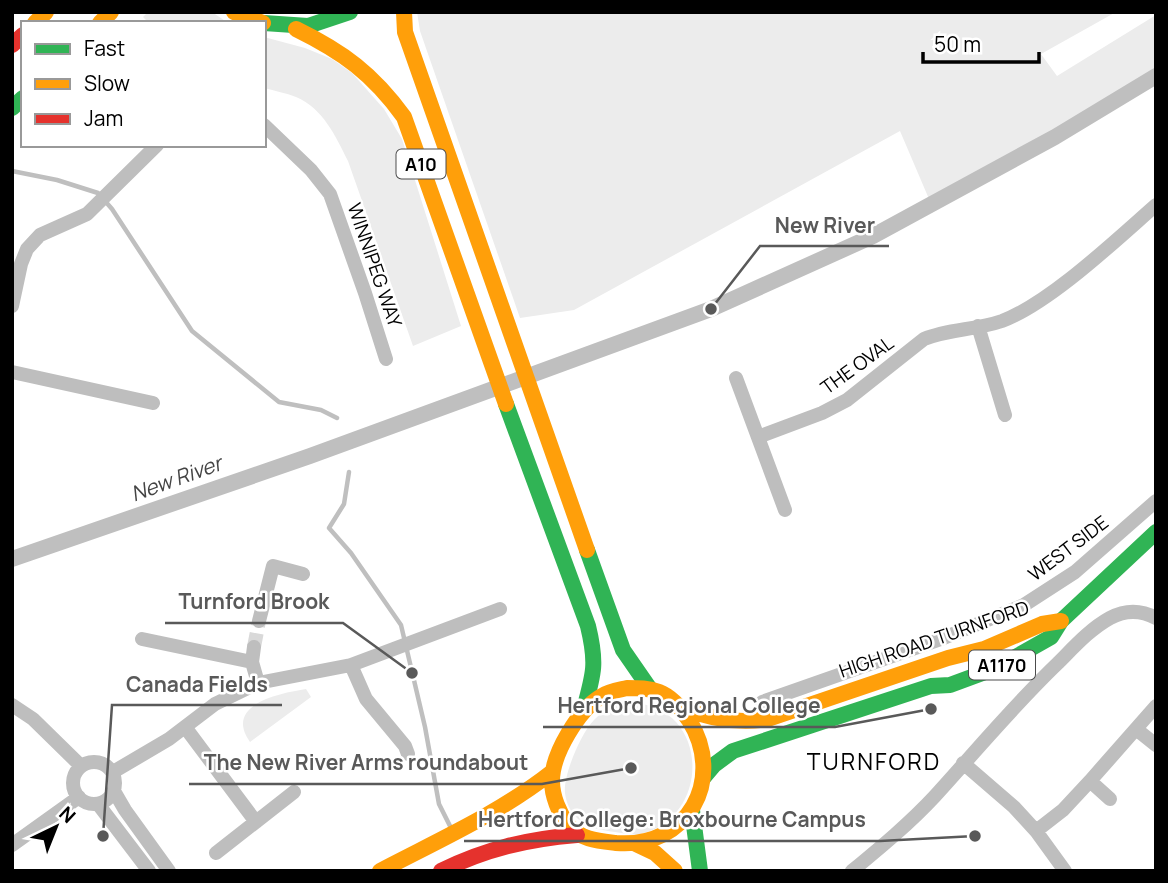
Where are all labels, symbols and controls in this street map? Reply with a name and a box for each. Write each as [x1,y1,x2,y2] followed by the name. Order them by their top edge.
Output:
[21,21,266,147] legend
[923,21,1038,65] scale bar
[934,30,981,58] text: 50 m
[84,34,125,62] text: Fast
[84,69,130,97] text: Slow
[84,104,123,132] text: Jam
[396,149,446,178] road number: A10
[342,200,409,331] street label: WINNIPEG WAY
[760,204,889,246] callout: New River
[775,211,875,239] text: New River
[815,330,899,400] street label: THE OVAL
[127,448,228,507] water label: New River
[1023,509,1113,587] street label: WEST SIDE
[165,581,343,623] callout: Turnford Brook
[179,587,330,615] text: Turnford Brook
[836,594,1032,684] street label: HIGH ROAD TURNFORD
[969,650,1035,680] road number: A1170
[112,663,282,705] callout: Canada Fields
[126,670,268,698] text: Canada Fields
[543,685,835,727] callout: Hertford Regional College
[557,691,821,719] text: Hertford Regional College
[189,742,542,784] callout: The New River Arms roundabout
[807,745,941,777] district label: TURNFORD
[204,748,528,776] text: The New River Arms roundabout
[21,792,91,862] north arrow
[464,799,880,841] callout: Hertford College: Broxbourne Campus
[54,800,81,829] text: N
[478,805,866,833] text: Hertford College: Broxbourne Campus

